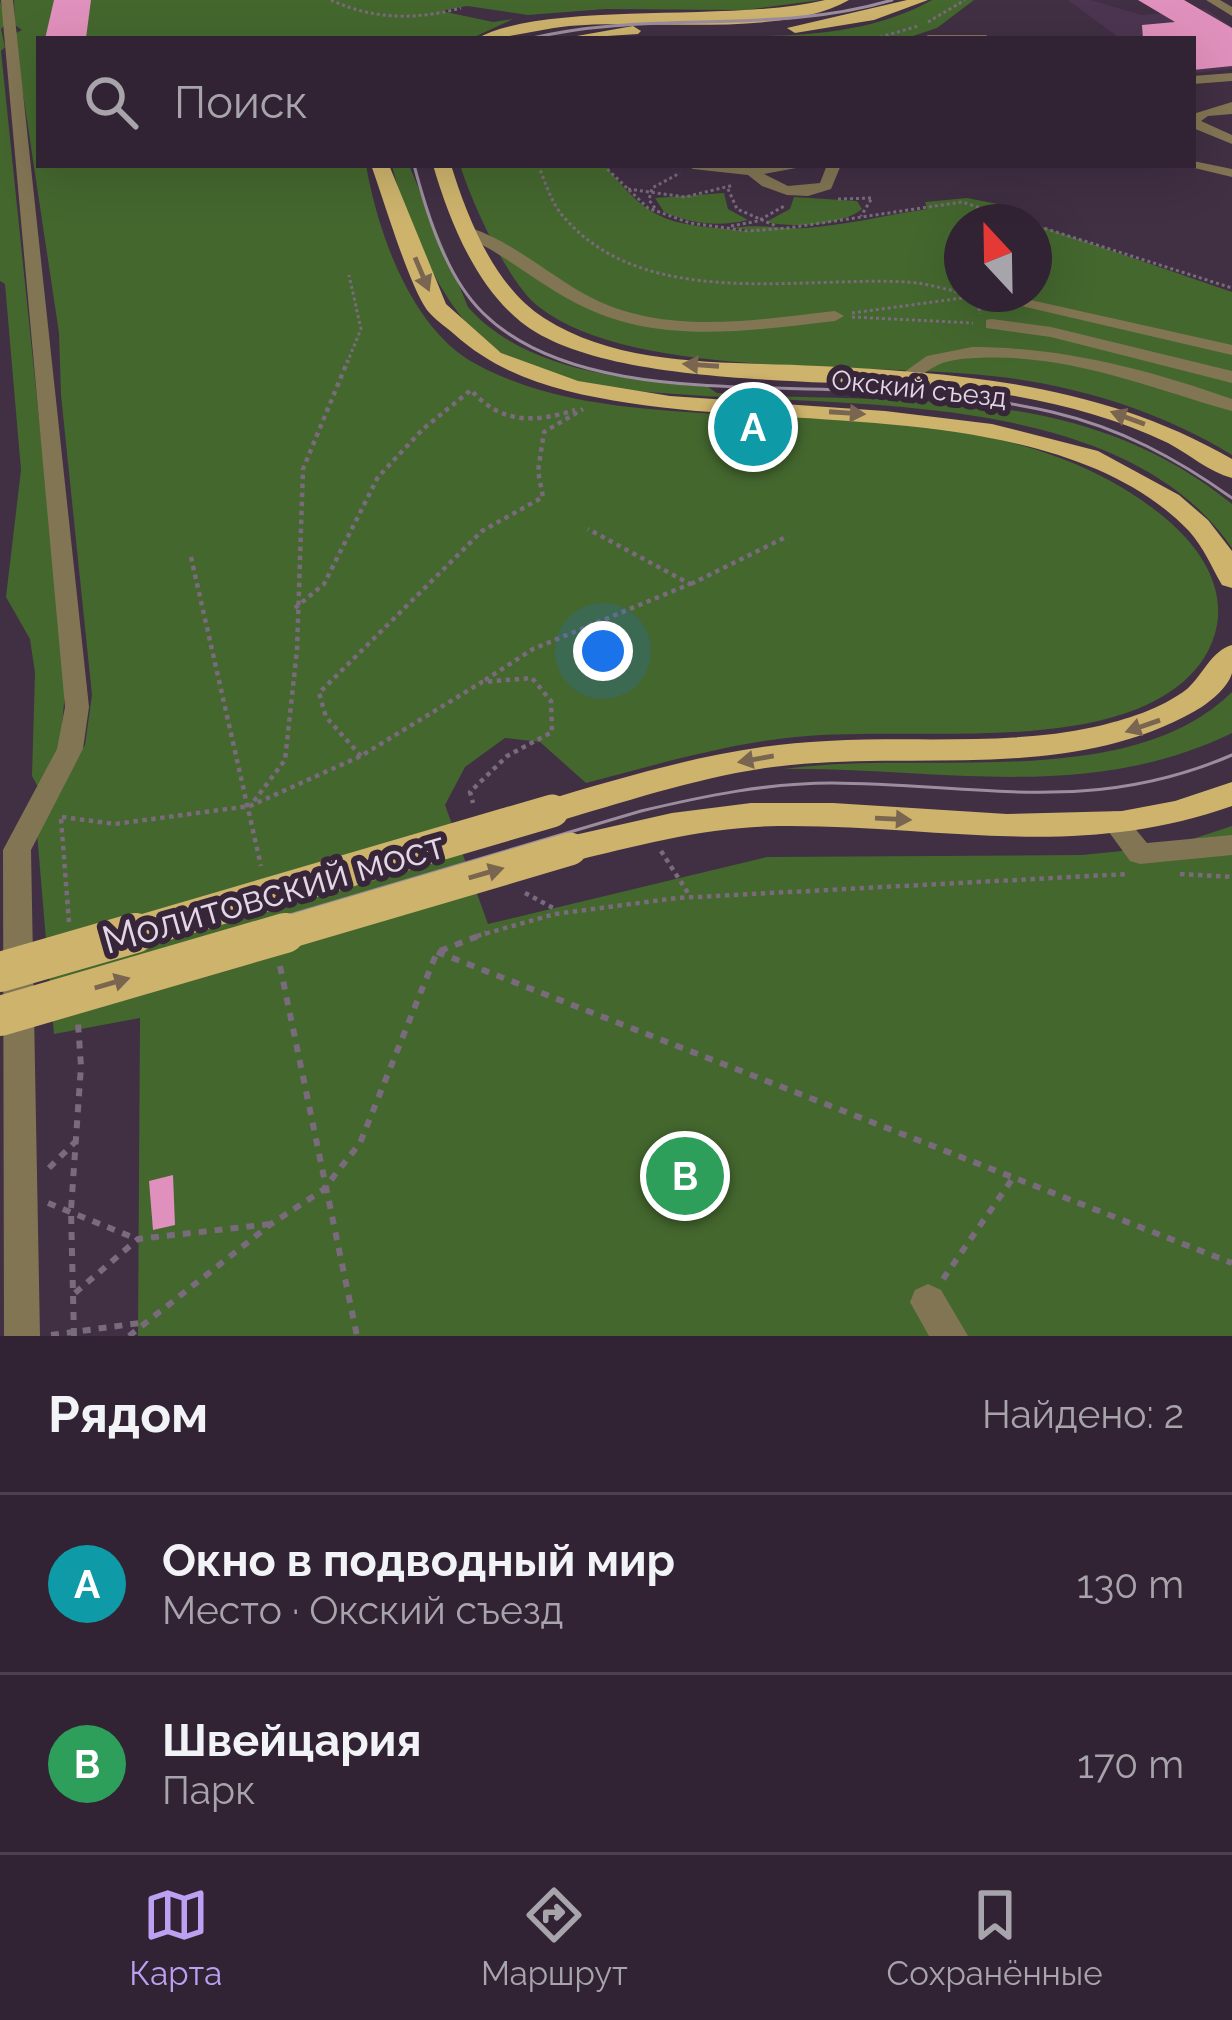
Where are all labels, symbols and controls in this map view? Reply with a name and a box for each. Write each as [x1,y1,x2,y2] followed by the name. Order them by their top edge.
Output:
[36,36,1196,168] search box
[78,69,144,135] icon: search
[174,76,308,129] text: Поиск
[944,204,1052,312] north arrow
[413,256,432,292] one-way arrow
[682,356,719,375] one-way arrow
[830,364,1008,413] street label: Окский съезд
[714,382,792,472] pin: A
[829,404,866,423] one-way arrow
[1109,408,1145,426] one-way arrow
[573,621,633,681] your location
[1125,717,1161,736] one-way arrow
[737,750,775,769] one-way arrow
[875,810,913,829] one-way arrow
[97,821,449,963] street label: Молитовский мост
[469,863,505,881] one-way arrow
[94,973,131,991] one-way arrow
[646,1131,724,1221] pin: B
[48,1384,208,1444] text: Рядом
[982,1391,1184,1437] text: Найдено: 2
[162,1534,675,1587] text: Окно в подводный мир
[74,1561,100,1607] text: A
[1077,1561,1184,1607] text: 130 m
[162,1587,563,1633] text: Место · Окский съезд
[162,1714,422,1767] text: Швейцария
[74,1741,100,1787] text: B
[1077,1741,1184,1787] text: 170 m
[162,1767,255,1813] text: Парк
[129,1882,222,1993] tab: Карта
[481,1882,628,1993] tab: Маршрут
[887,1882,1103,1993] tab: Сохранённые

